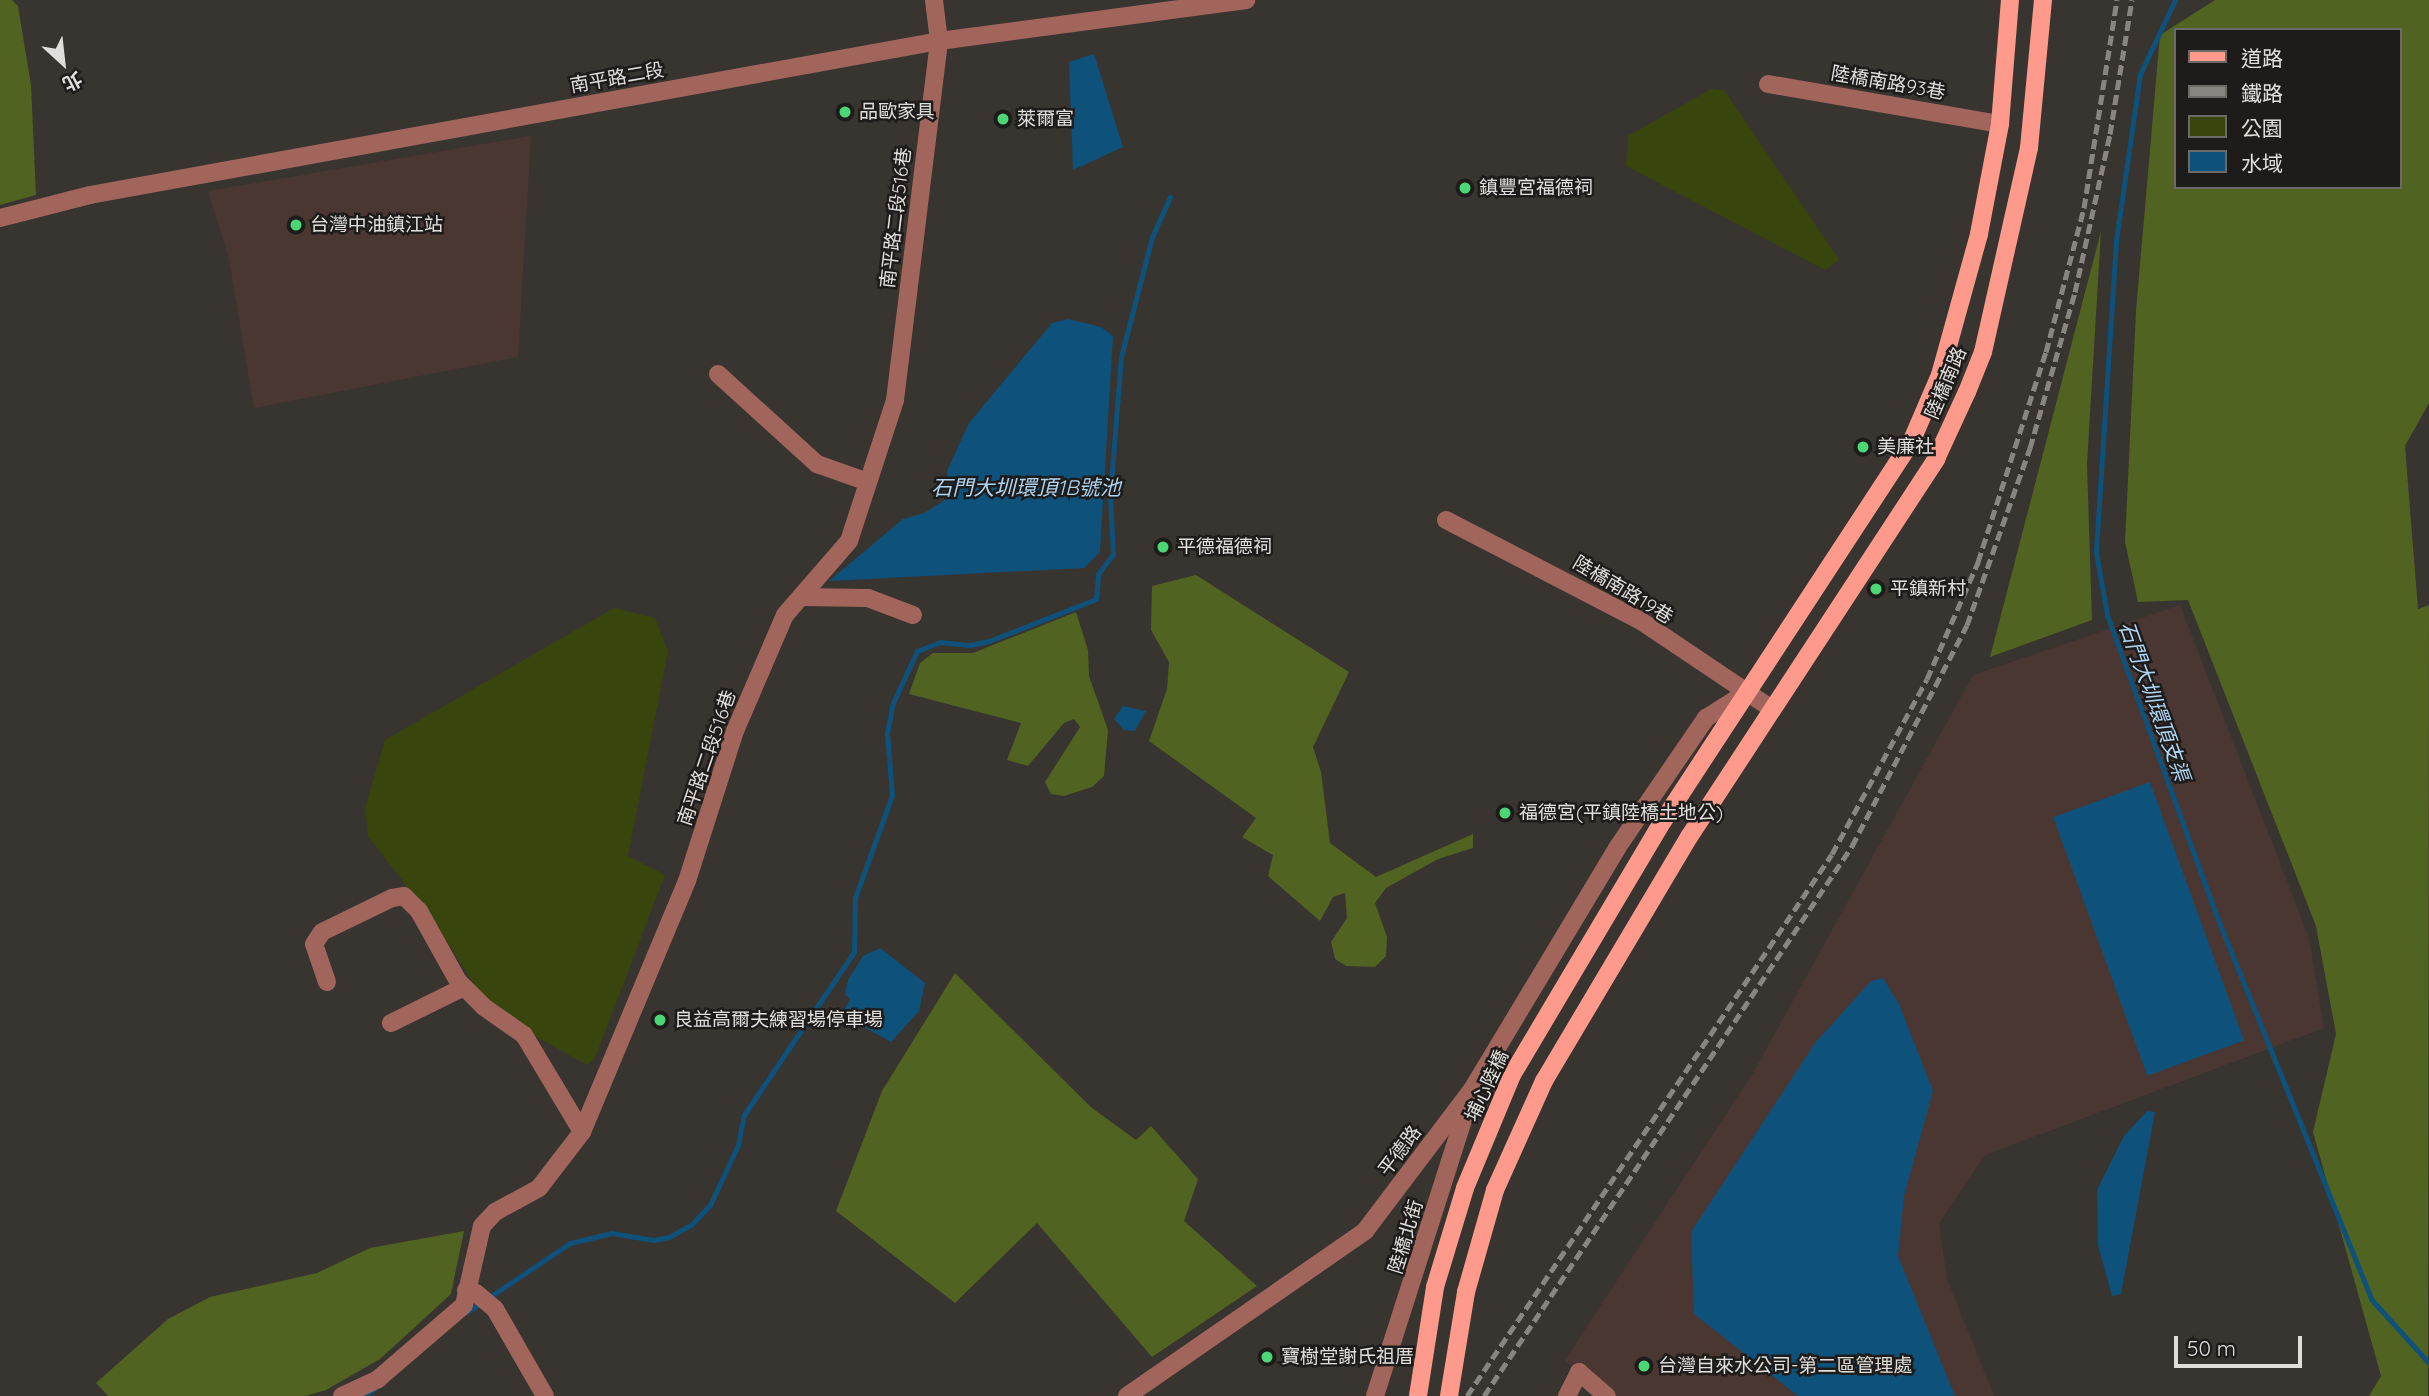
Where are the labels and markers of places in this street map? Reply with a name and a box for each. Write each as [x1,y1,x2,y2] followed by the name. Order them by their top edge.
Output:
[859,101,935,123] place label: 品歐家具
[837,104,853,120] marker: 品歐家具
[1017,108,1074,130] place label: 萊爾富
[995,111,1011,127] marker: 萊爾富
[1479,177,1593,199] place label: 鎮豐宮福德祠
[1457,180,1473,196] marker: 鎮豐宮福德祠
[310,214,443,236] place label: 台灣中油鎮江站
[288,217,304,233] marker: 台灣中油鎮江站
[1877,436,1934,458] place label: 美廉社
[1855,439,1871,455] marker: 美廉社
[1177,536,1272,558] place label: 平德福德祠
[1155,539,1171,555] marker: 平德福德祠
[1890,578,1966,600] place label: 平鎮新村
[1868,581,1884,597] marker: 平鎮新村
[1519,802,1723,824] place label: 福德宮(平鎮陸橋土地公)
[1497,805,1513,821] marker: 福德宮(平鎮陸橋土地公)
[674,1009,883,1031] place label: 良益高爾夫練習場停車場
[652,1012,668,1028] marker: 良益高爾夫練習場停車場
[1281,1346,1414,1368] place label: 寶樹堂謝氏祖厝
[1259,1349,1275,1365] marker: 寶樹堂謝氏祖厝
[1658,1355,1912,1377] place label: 台灣自來水公司-第二區管理處
[1636,1358,1652,1374] marker: 台灣自來水公司-第二區管理處

